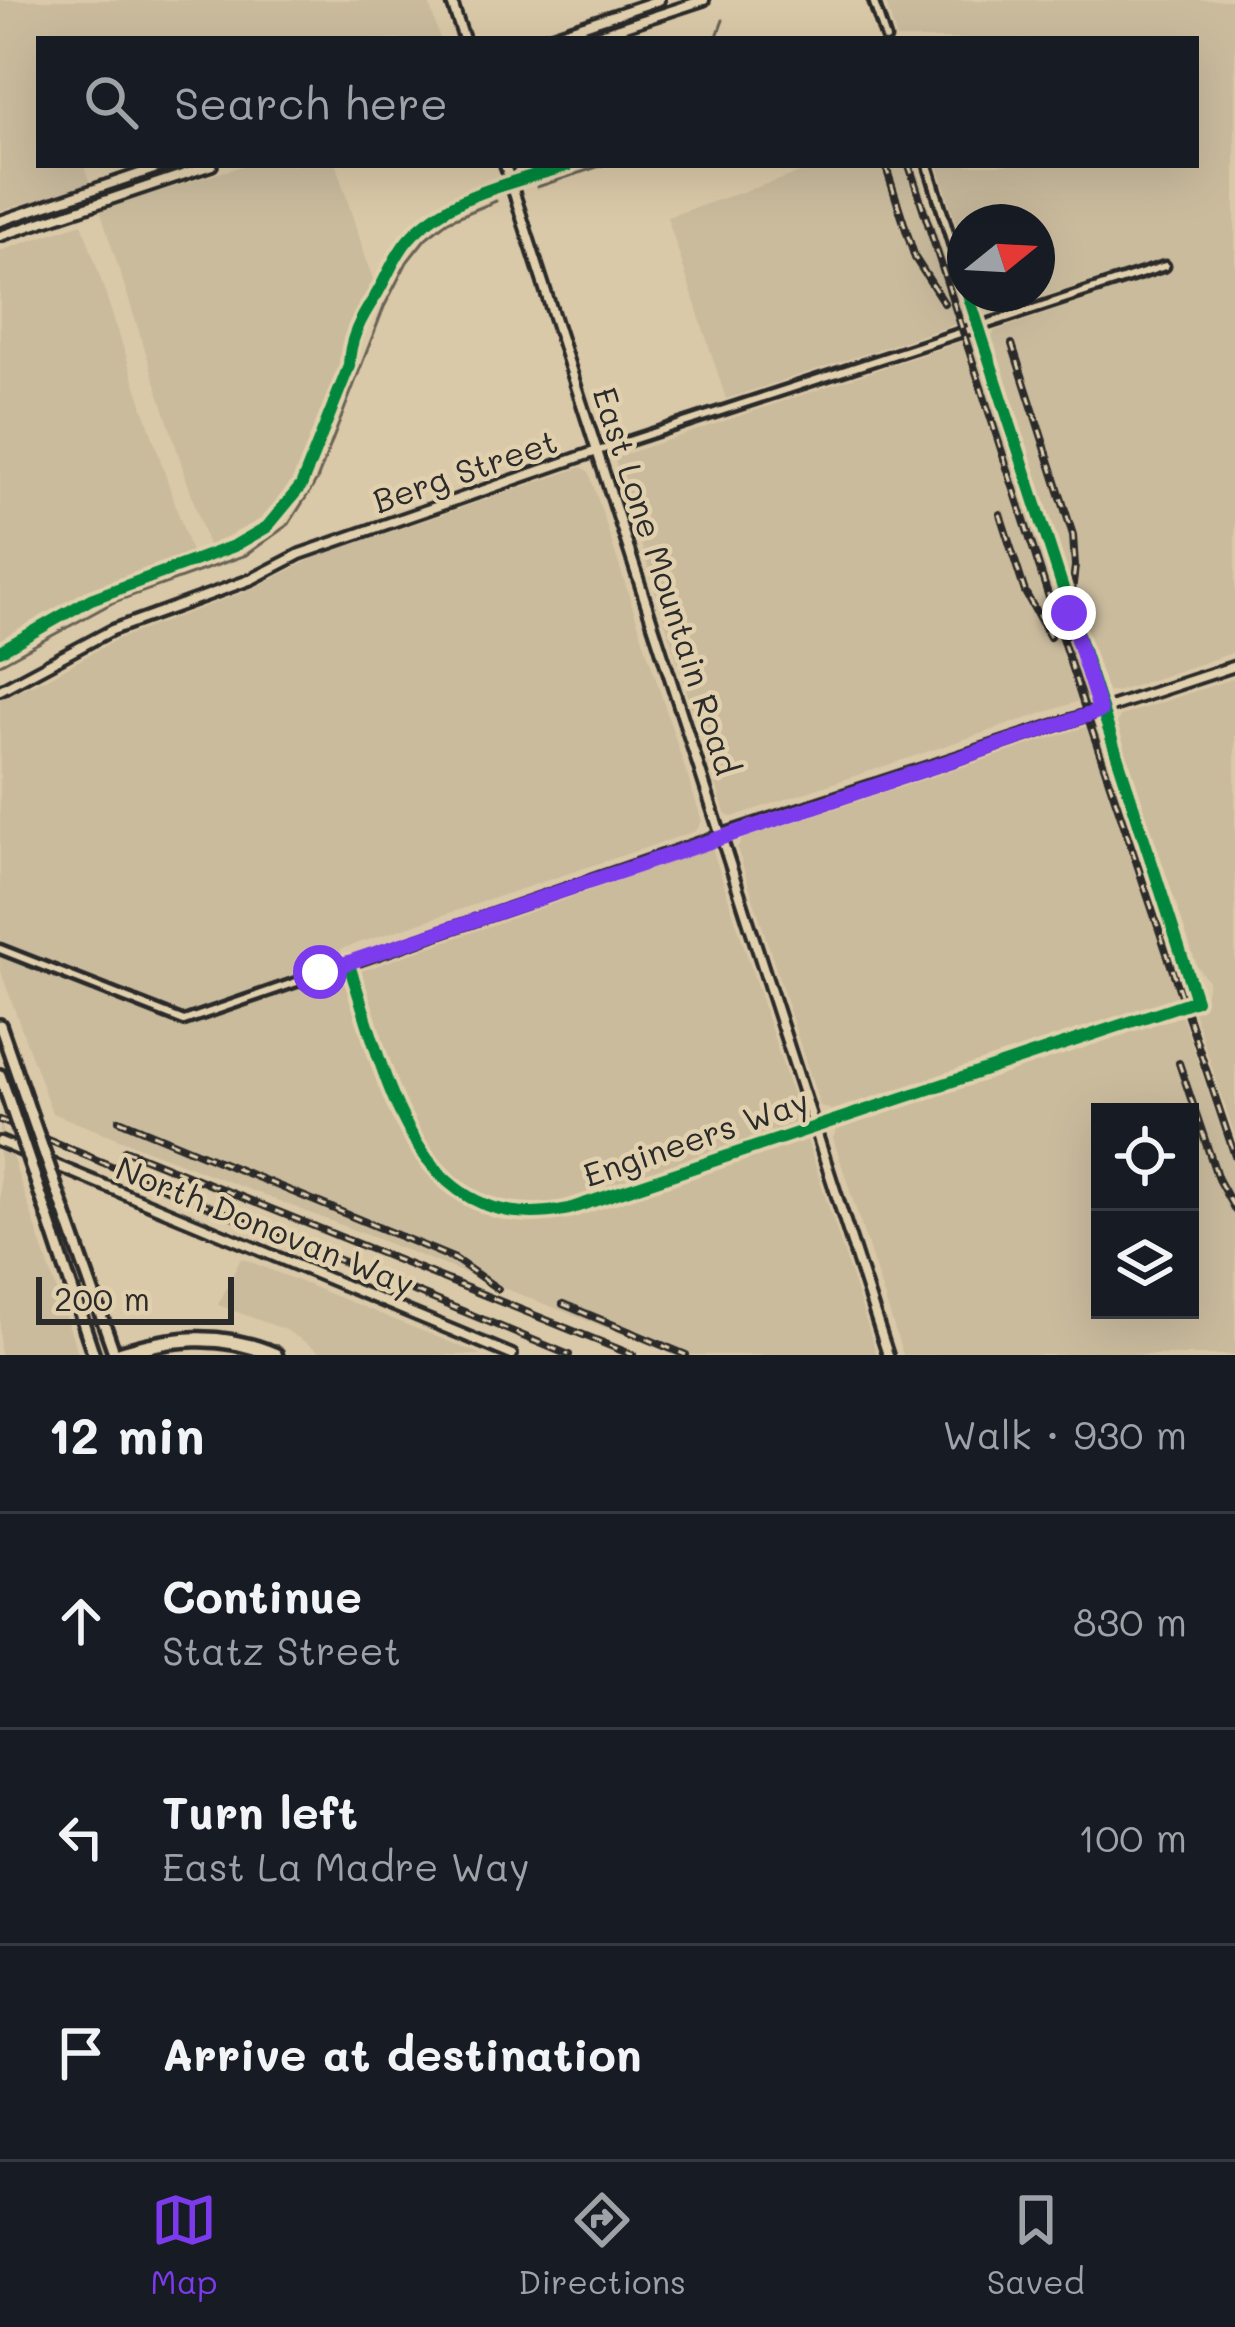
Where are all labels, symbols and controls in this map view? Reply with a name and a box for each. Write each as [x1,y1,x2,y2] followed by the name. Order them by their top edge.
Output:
[36,36,1199,168] search box
[78,69,144,135] icon: search
[174,73,448,131] text: Search here
[947,204,1055,312] north arrow
[584,381,750,780] street label: East Lone Mountain Road
[367,418,562,521] street label: Berg Street
[1042,586,1096,640] route end
[293,945,347,999] route start
[577,1078,814,1196] street label: Engineers Way
[1091,1103,1199,1319] map controls
[1091,1103,1199,1211] button: locate
[110,1145,421,1305] street label: North Donovan Way
[1091,1211,1199,1319] button: layers
[36,1271,234,1324] scale bar
[54,1276,150,1319] text: 200 m
[48,1400,204,1467] text: 12 min
[942,1408,1187,1459] text: Walk · 930 m
[162,1566,362,1624] text: Continue
[48,1588,114,1654] icon: ahead
[1073,1595,1187,1646] text: 830 m
[162,1624,401,1675] text: Statz Street
[162,1782,358,1840] text: Turn left
[48,1804,114,1870] icon: left
[1078,1811,1187,1862] text: 100 m
[162,1840,530,1891] text: East La Madre Way
[48,2020,114,2086] icon: arrive
[162,2024,642,2082] text: Arrive at destination
[150,2187,218,2302] tab: Map
[518,2187,686,2302] tab: Directions
[987,2187,1085,2302] tab: Saved

